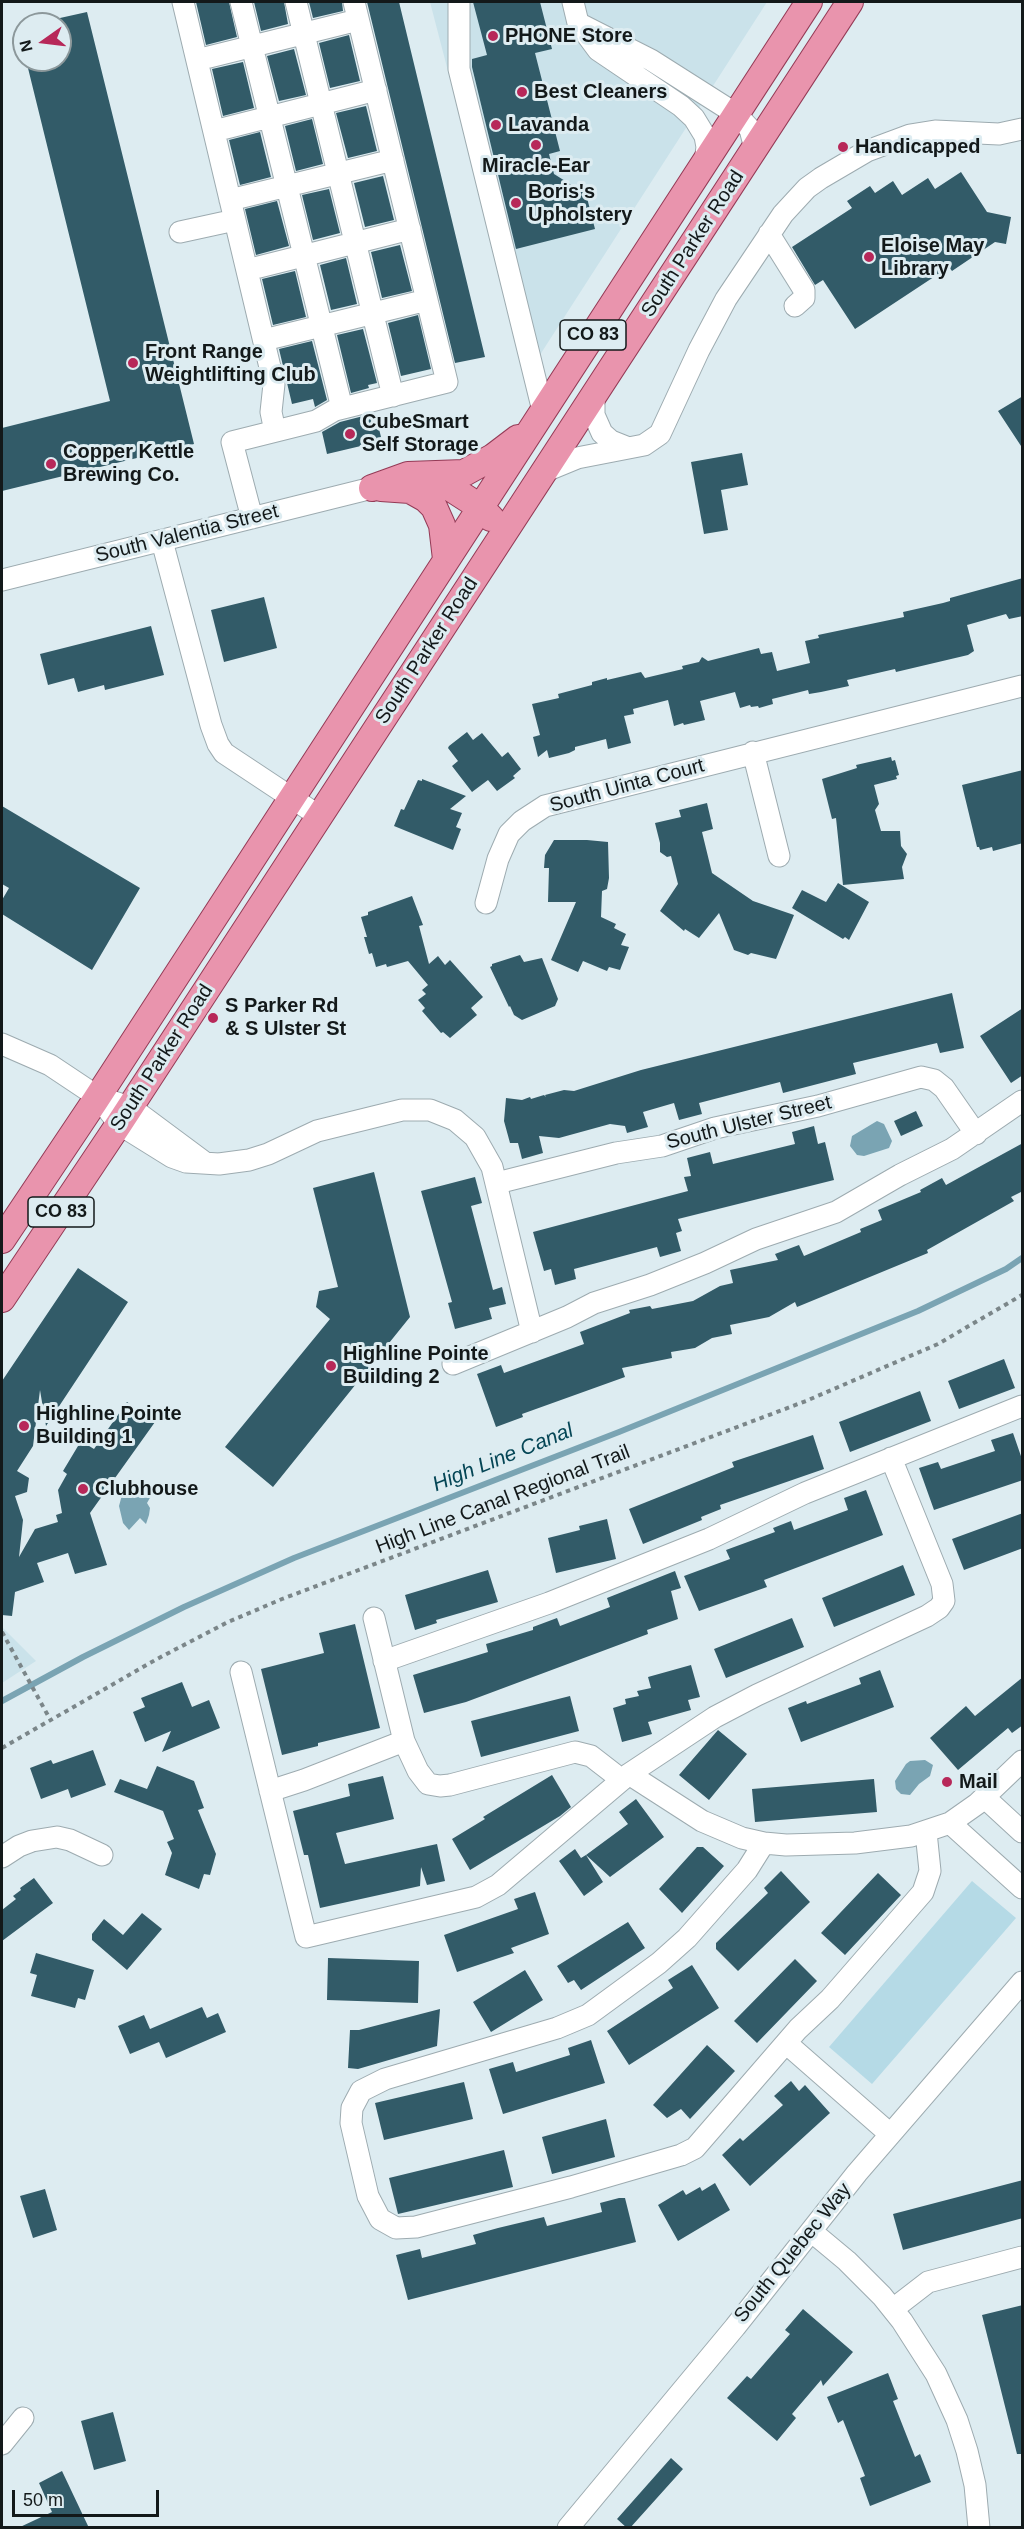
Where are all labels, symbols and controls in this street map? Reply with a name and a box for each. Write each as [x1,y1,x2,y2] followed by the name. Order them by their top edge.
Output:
[12,12,72,72] north arrow
[505,24,633,48] place label: PHONE Store
[486,29,500,43] marker: PHONE Store
[16,38,36,54] text: N
[534,80,667,104] place label: Best Cleaners
[515,85,529,99] marker: Best Cleaners
[508,113,589,137] place label: Lavanda
[489,118,503,132] marker: Lavanda
[855,135,981,159] place label: Handicapped
[529,138,543,152] marker: Miracle-Ear
[836,140,850,154] marker: Handicapped
[482,154,590,178] place label: Miracle-Ear
[637,166,749,322] street label: South Parker Road
[528,180,632,227] place label: Boris's Upholstery
[509,196,523,210] marker: Boris's Upholstery
[881,234,984,281] place label: Eloise May Library
[862,250,876,264] marker: Eloise May Library
[560,320,626,350] road number: CO 83
[145,340,316,387] place label: Front Range Weightlifting Club
[126,356,140,370] marker: Front Range Weightlifting Club
[362,410,479,457] place label: CubeSmart Self Storage
[343,427,357,441] marker: CubeSmart Self Storage
[63,440,194,487] place label: Copper Kettle Brewing Co.
[44,457,58,471] marker: Copper Kettle Brewing Co.
[93,500,281,568] street label: South Valentia Street
[371,573,483,729] street label: South Parker Road
[547,754,707,818] street label: South Uinta Court
[106,980,218,1136] street label: South Parker Road
[225,994,346,1041] place label: S Parker Rd & S Ulster St
[206,1011,220,1025] marker: S Parker Rd & S Ulster St
[664,1091,834,1155] street label: South Ulster Street
[28,1197,94,1227] road number: CO 83
[343,1342,489,1389] place label: Highline Pointe Building 2
[324,1359,338,1373] marker: Highline Pointe Building 2
[36,1402,182,1449] place label: Highline Pointe Building 1
[429,1418,577,1498] water label: High Line Canal
[17,1419,31,1433] marker: Highline Pointe Building 1
[372,1440,634,1560] street label: High Line Canal Regional Trail
[95,1477,198,1501] place label: Clubhouse
[76,1482,90,1496] marker: Clubhouse
[959,1770,998,1794] place label: Mail
[940,1775,954,1789] marker: Mail
[729,2178,857,2328] street label: South Quebec Way
[15,2478,162,2516] scale bar
[23,2490,63,2510] text: 50 m

